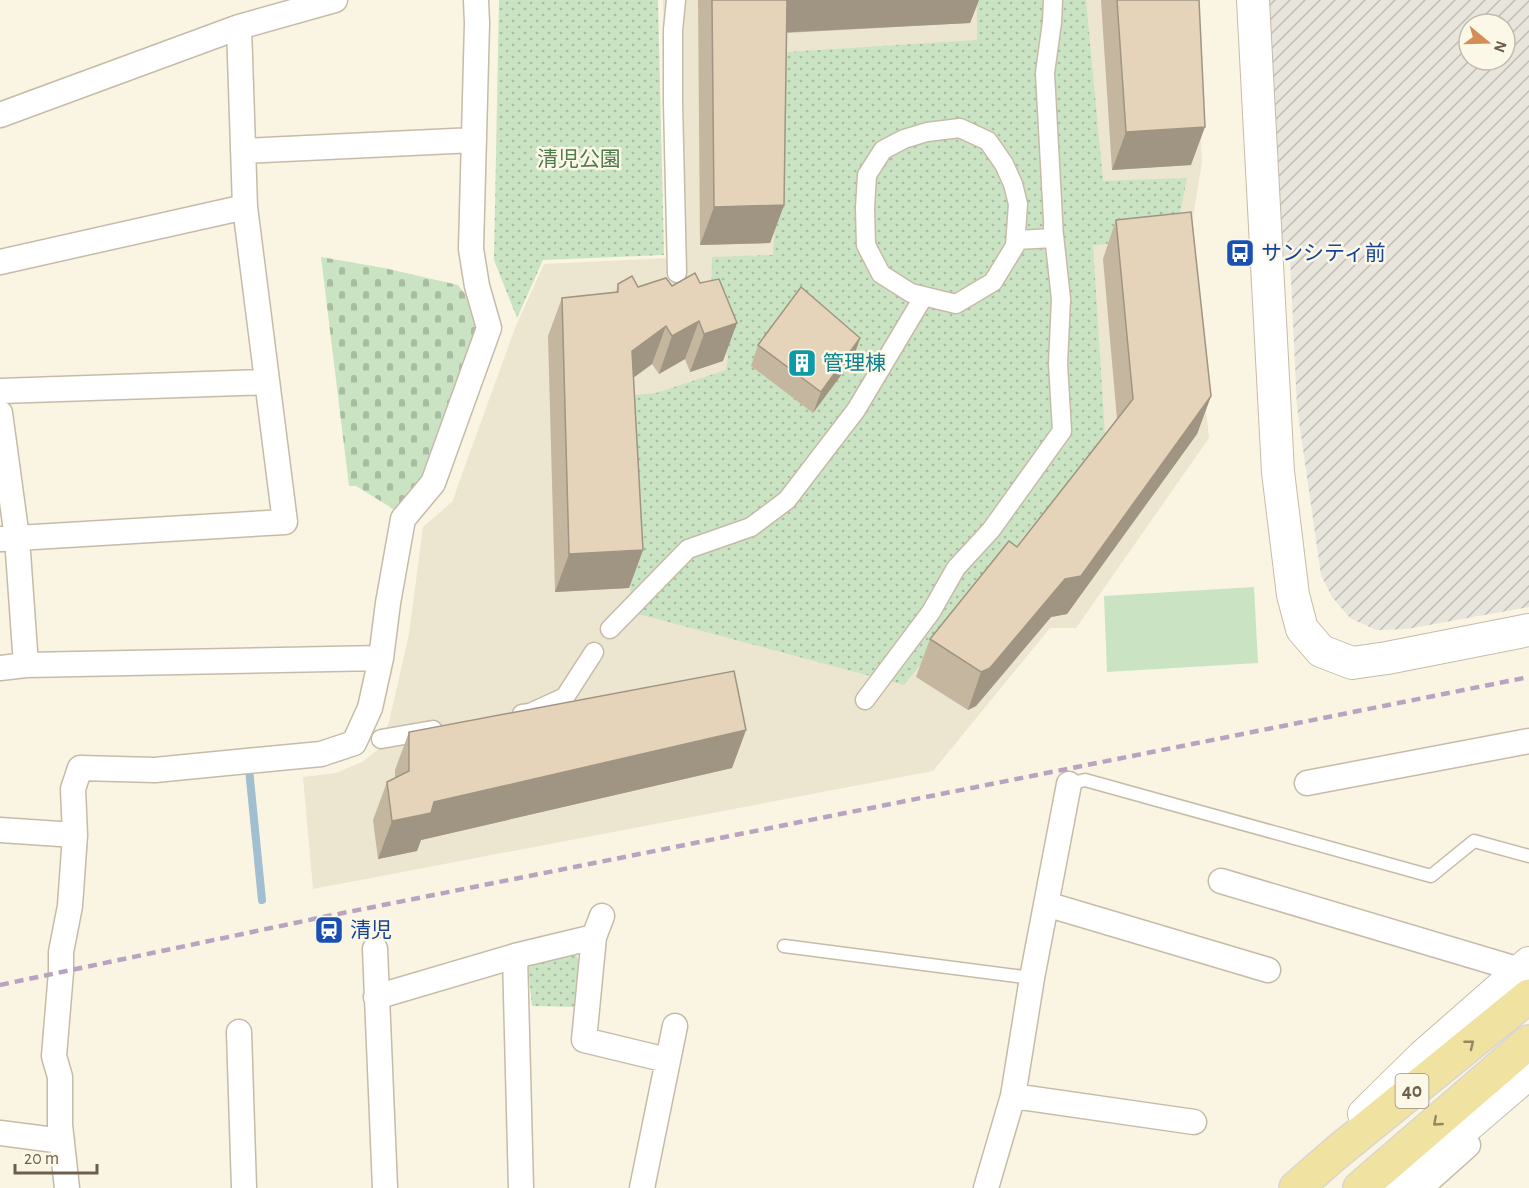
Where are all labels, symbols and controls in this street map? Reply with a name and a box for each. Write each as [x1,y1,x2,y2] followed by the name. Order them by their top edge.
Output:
[1457,12,1517,72] north arrow
[1491,39,1510,54] text: N
[537,148,621,170] park label: 清児公園
[1224,237,1256,269] bus stop icon: サンシティ前
[1261,242,1386,264] place label: サンシティ前
[786,347,818,379] building icon: 管理棟
[823,352,886,374] place label: 管理棟
[313,914,345,946] station icon: 清児
[350,919,392,941] place label: 清児
[1463,1040,1474,1051] one-way arrow
[1396,1074,1428,1108] road number: 40
[1433,1114,1444,1125] one-way arrow
[15,1137,98,1175] scale bar
[24,1150,59,1168] text: 20 m

